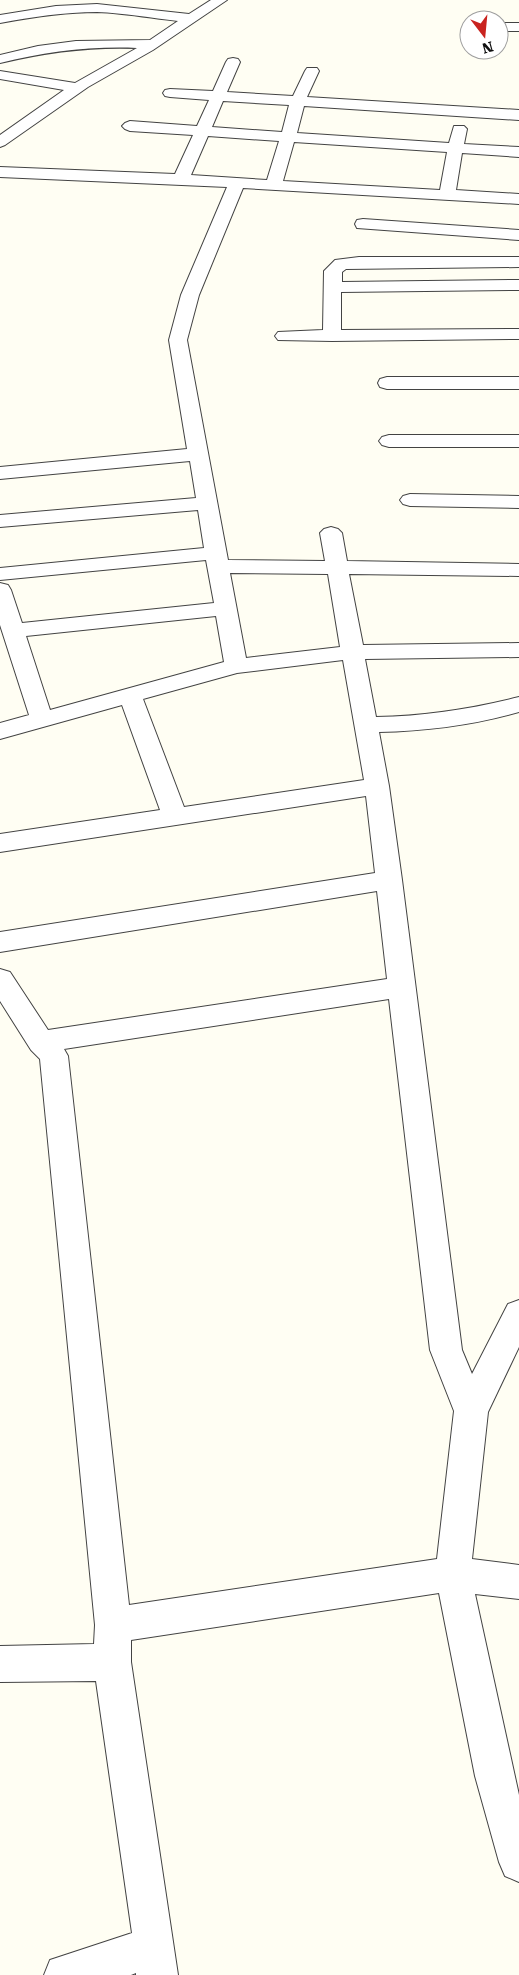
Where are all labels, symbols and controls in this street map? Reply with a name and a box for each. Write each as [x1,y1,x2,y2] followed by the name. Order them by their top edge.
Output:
[459,10,509,60] north arrow
[480,38,495,57] text: N

